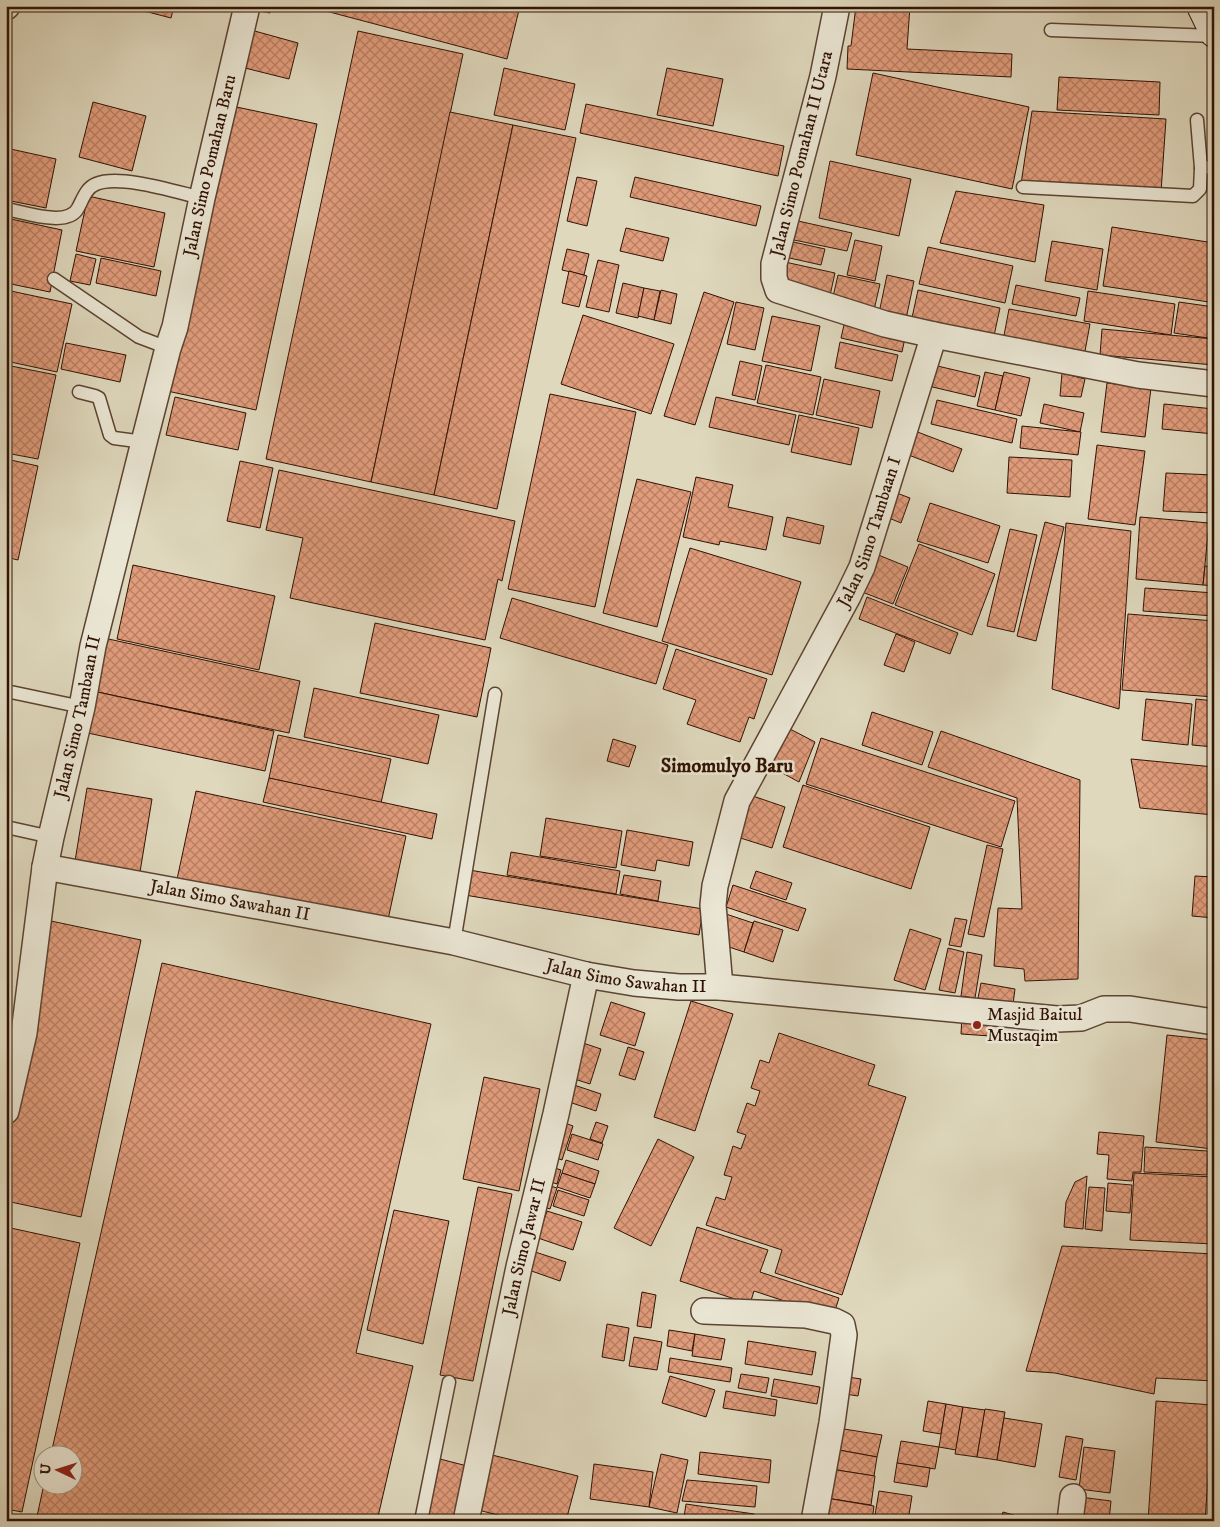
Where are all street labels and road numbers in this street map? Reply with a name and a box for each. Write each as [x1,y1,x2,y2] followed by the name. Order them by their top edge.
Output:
[765,48,838,261] street label: Jalan Simo Pomahan II Utara
[179,72,242,261] street label: Jalan Simo Pomahan Baru
[832,454,907,613] street label: Jalan Simo Tambaan I
[49,633,106,803] street label: Jalan Simo Tambaan II
[146,875,312,926] street label: Jalan Simo Sawahan II
[542,954,706,998] street label: Jalan Simo Sawahan II
[498,1176,551,1320] street label: Jalan Simo Jawar II

